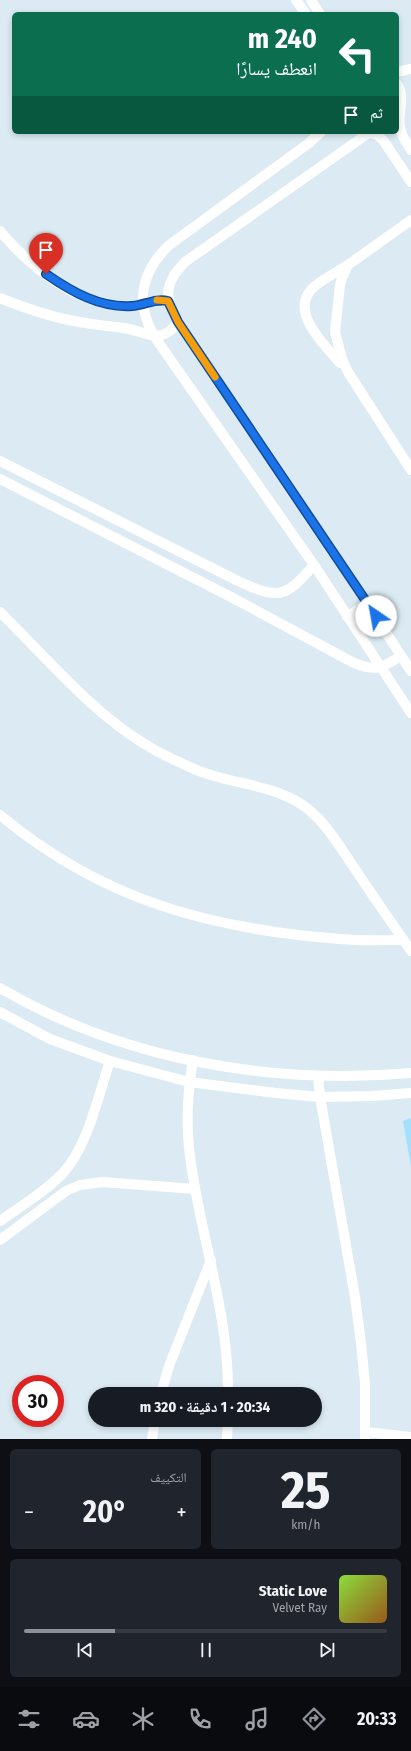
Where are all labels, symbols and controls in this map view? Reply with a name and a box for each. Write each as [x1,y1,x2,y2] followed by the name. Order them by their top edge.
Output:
[248,22,317,55] text: 240 m
[331,28,383,80] icon: left
[236,58,317,80] text: انعطف يسارًا
[340,104,362,126] icon: arrive
[370,104,383,122] text: ثم
[29,233,63,274] pin
[35,239,57,261] icon: arrive
[355,595,397,637] position arrow
[12,1375,64,1427] speed limit sign: 30
[140,1398,270,1416] text: 20:34 · 1 دقيقة · 320 m
[281,1459,331,1522] text: 25
[150,1470,187,1485] text: التكييف
[83,1494,127,1530] text: 20°
[24,1499,34,1526] text: −
[176,1499,187,1526] text: +
[291,1517,320,1532] text: km/h
[259,1582,327,1600] text: Static Love
[273,1600,327,1615] text: Velvet Ray
[74,1639,96,1661] icon: previous
[195,1639,217,1661] icon: pause
[316,1639,338,1661] icon: next
[15,1705,43,1733] icon: filters
[72,1705,100,1733] icon: car
[129,1705,157,1733] icon: climate
[186,1705,214,1733] icon: phone
[243,1705,271,1733] icon: music
[300,1705,328,1733] icon: directions
[357,1708,396,1730] text: 20:33

